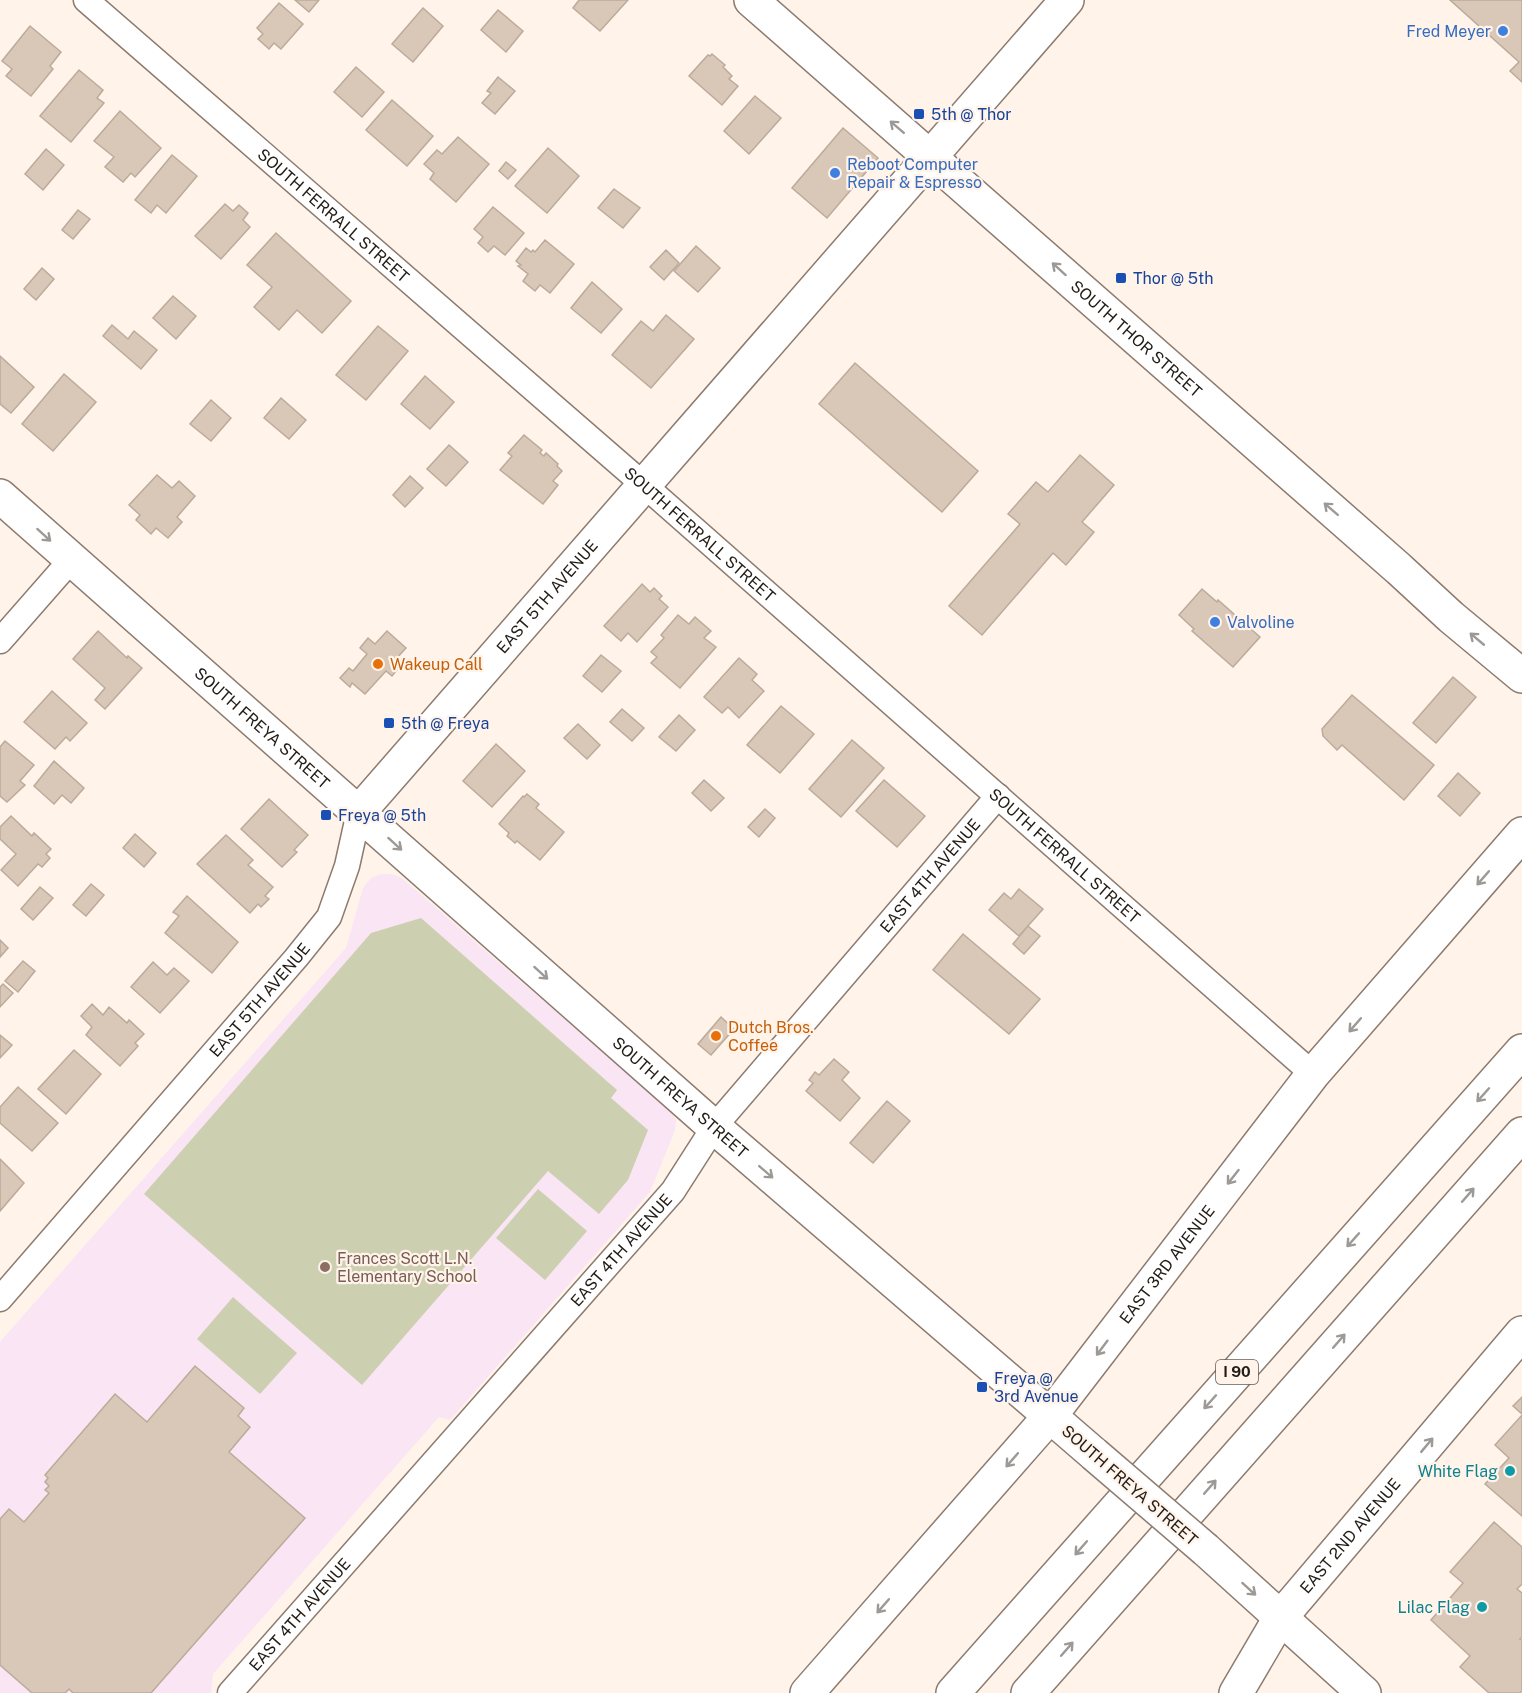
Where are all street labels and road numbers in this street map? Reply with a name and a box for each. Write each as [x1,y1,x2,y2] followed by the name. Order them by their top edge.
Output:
[254,145,413,287] street label: SOUTH FERRALL STREET
[1067,276,1206,402] street label: SOUTH THOR STREET
[620,463,779,606] street label: SOUTH FERRALL STREET
[493,536,602,657] street label: EAST 5TH AVENUE
[191,663,334,793] street label: SOUTH FREYA STREET
[985,784,1144,928] street label: SOUTH FERRALL STREET
[876,815,984,937] street label: EAST 4TH AVENUE
[206,939,314,1061] street label: EAST 5TH AVENUE
[609,1033,752,1162] street label: SOUTH FREYA STREET
[567,1190,676,1310] street label: EAST 4TH AVENUE
[1116,1202,1219,1327] street label: EAST 3RD AVENUE
[1216,1360,1258,1384] road number: I 90
[1058,1421,1202,1550] street label: SOUTH FREYA STREET
[1296,1475,1404,1597] street label: EAST 2ND AVENUE
[245,1554,355,1675] street label: EAST 4TH AVENUE

